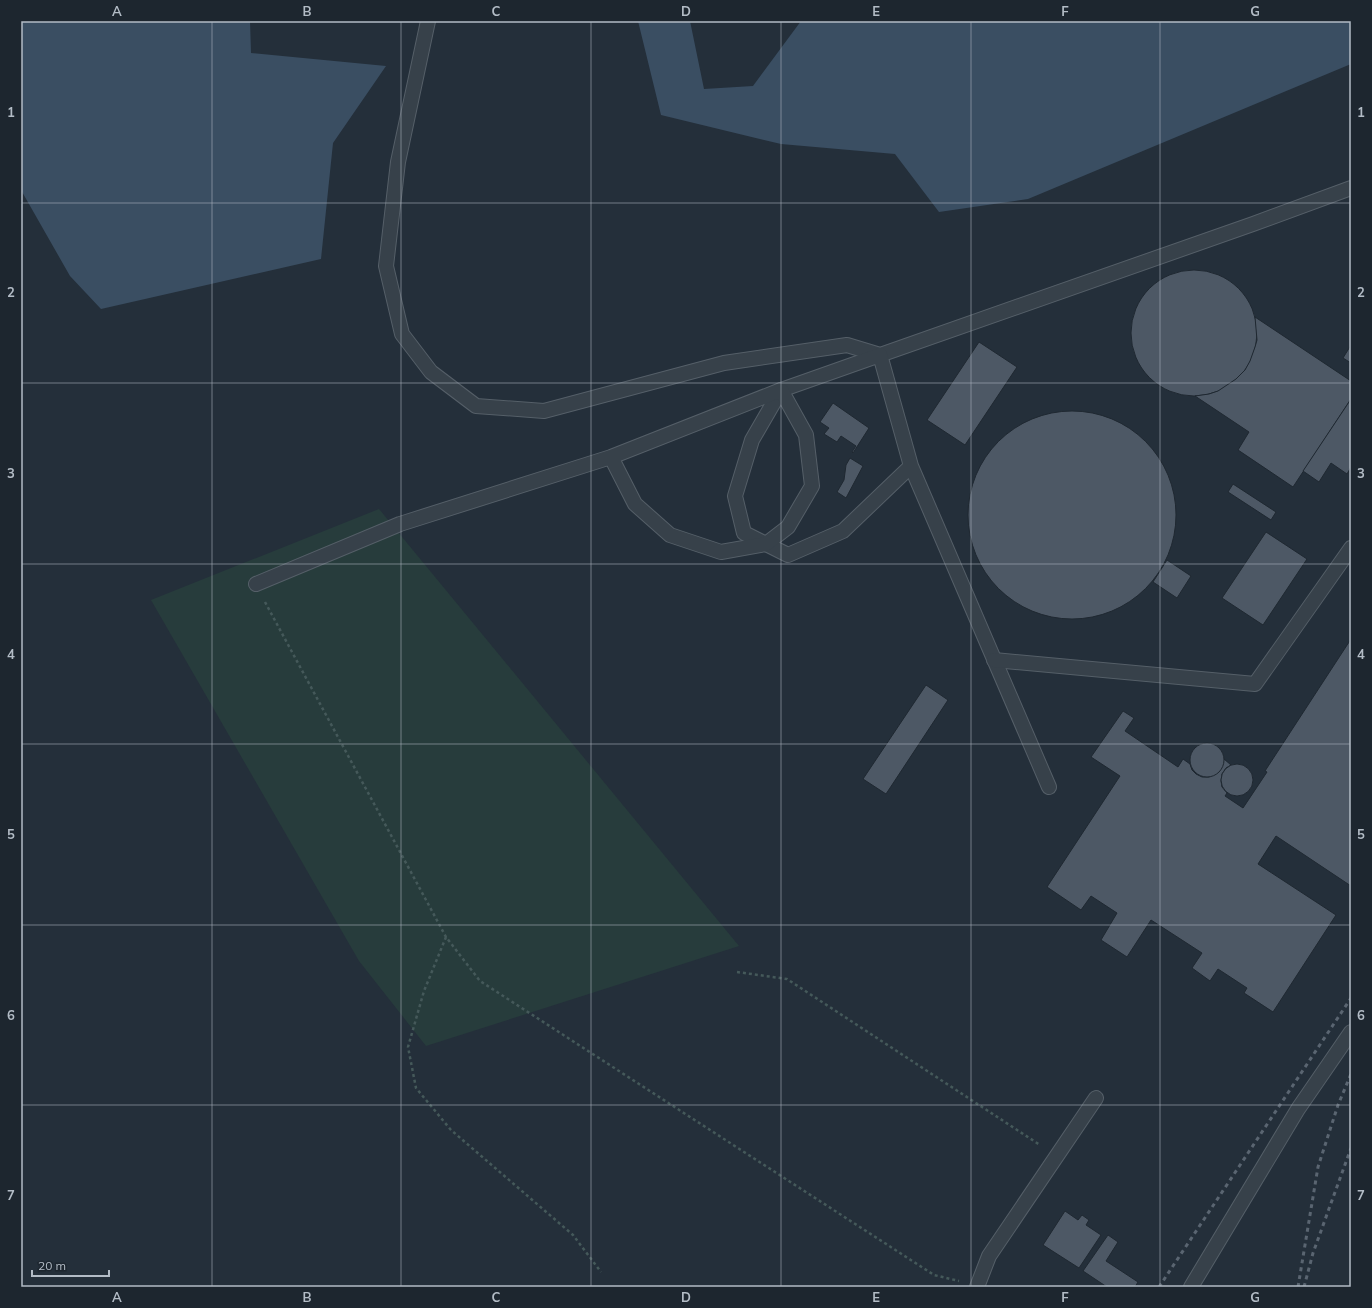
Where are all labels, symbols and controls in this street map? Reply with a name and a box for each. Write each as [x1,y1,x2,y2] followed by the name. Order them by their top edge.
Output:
[112,3,122,19] text: A
[303,3,312,19] text: B
[492,3,501,19] text: C
[681,3,691,19] text: D
[872,3,880,19] text: E
[1061,3,1069,19] text: F
[1250,3,1260,19] text: G
[7,104,15,120] text: 1
[1357,104,1365,120] text: 1
[7,284,15,300] text: 2
[1357,284,1365,300] text: 2
[7,465,15,481] text: 3
[1357,465,1365,481] text: 3
[7,646,15,662] text: 4
[1357,646,1365,662] text: 4
[7,826,15,842] text: 5
[1357,826,1365,842] text: 5
[7,1007,15,1023] text: 6
[1357,1007,1365,1023] text: 6
[7,1187,15,1203] text: 7
[1357,1187,1365,1203] text: 7
[32,1252,109,1278] scale bar
[38,1258,66,1273] text: 20 m
[112,1289,122,1305] text: A
[303,1289,312,1305] text: B
[492,1289,501,1305] text: C
[681,1289,691,1305] text: D
[872,1289,880,1305] text: E
[1061,1289,1069,1305] text: F
[1250,1289,1260,1305] text: G

